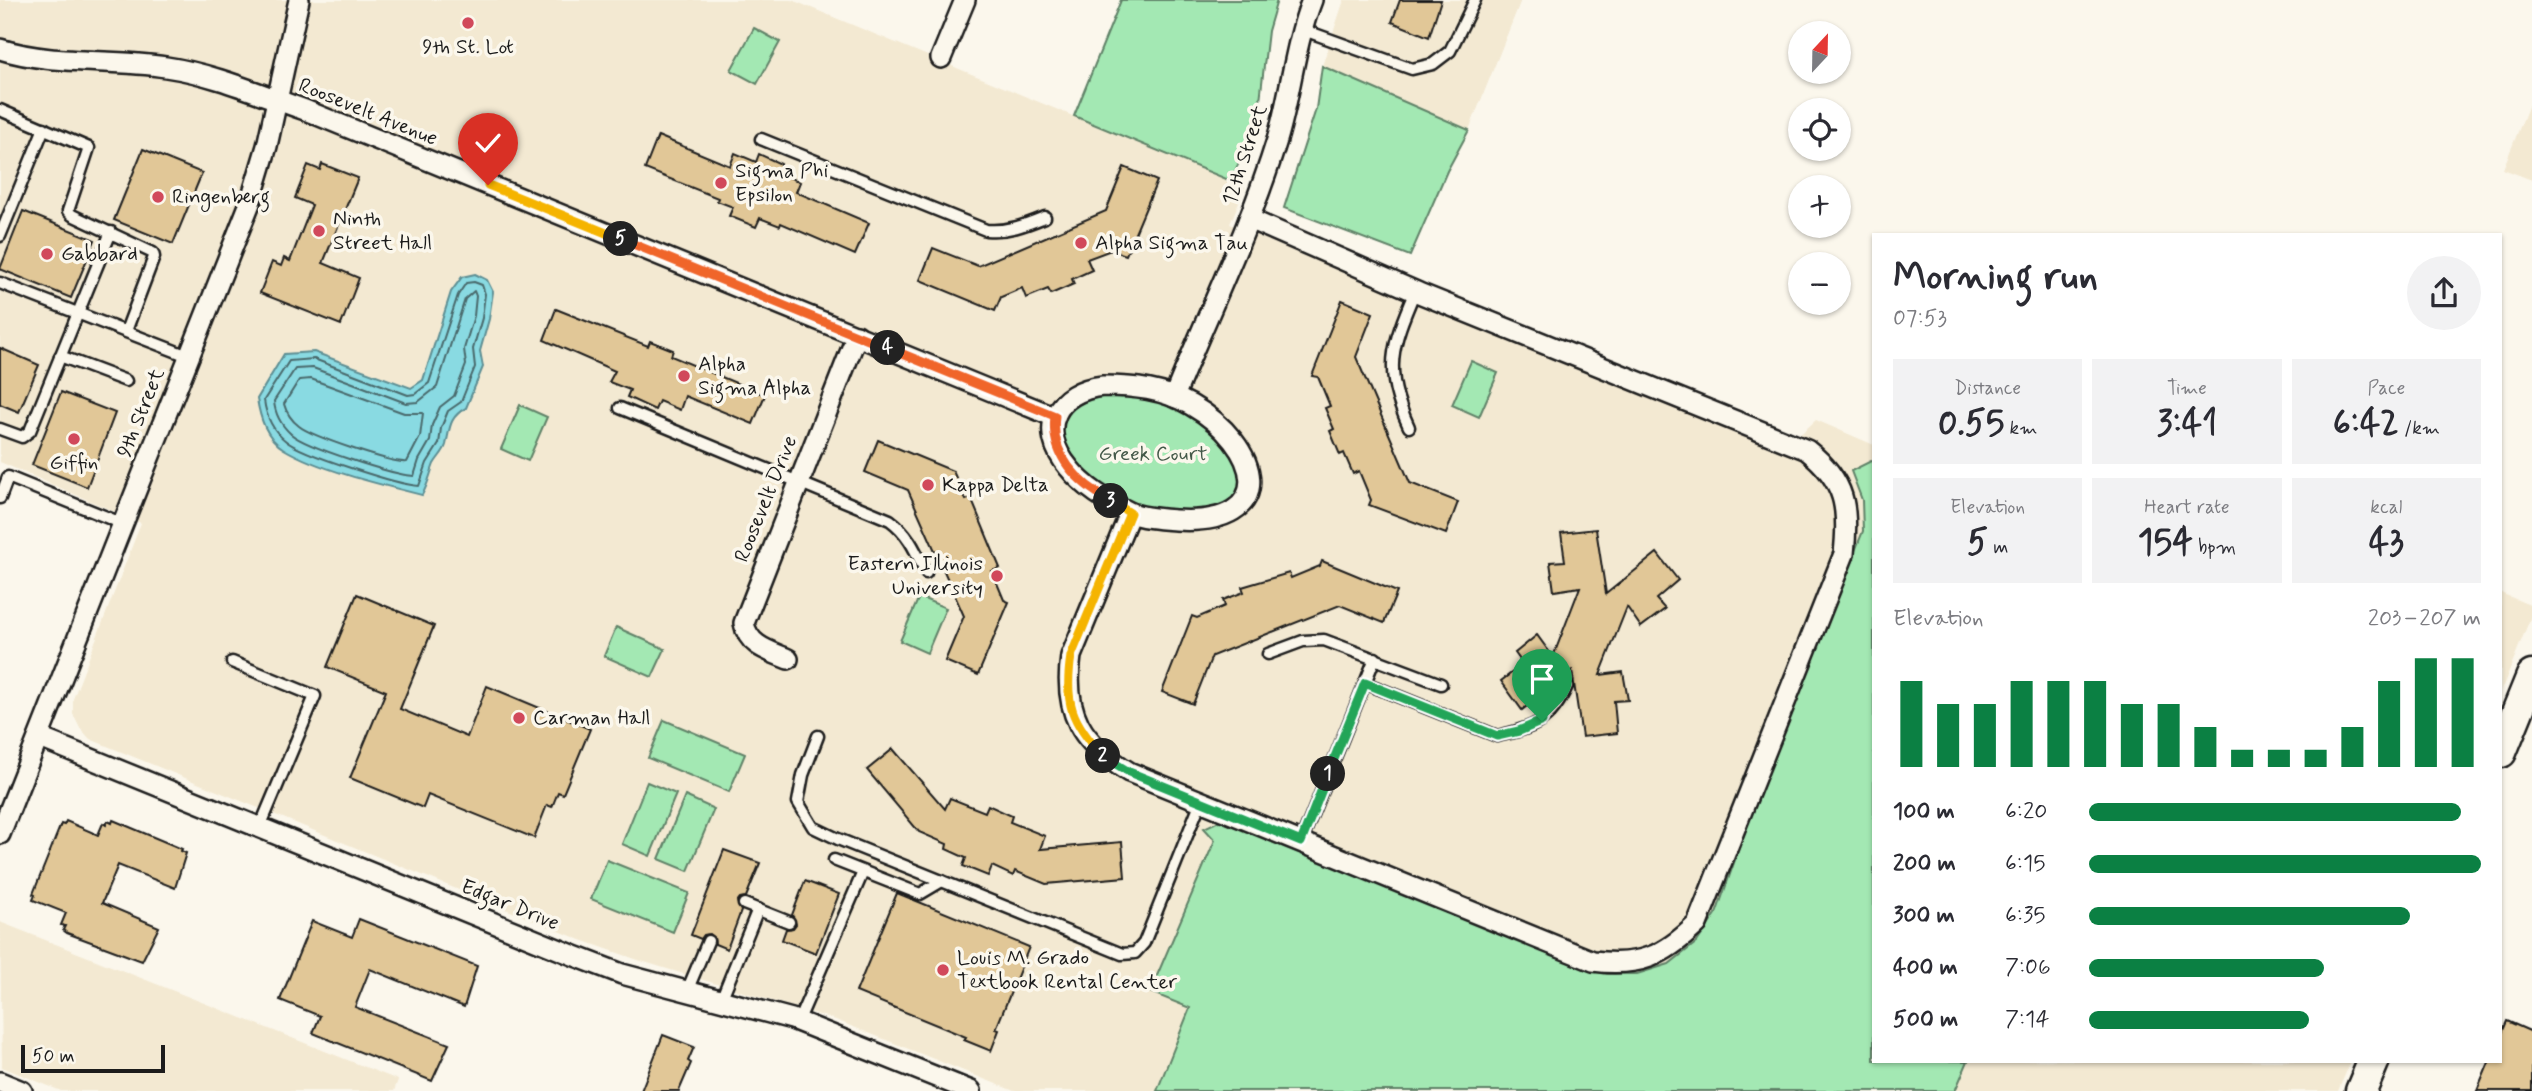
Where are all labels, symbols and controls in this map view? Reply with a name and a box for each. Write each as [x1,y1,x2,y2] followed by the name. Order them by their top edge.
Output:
[460,15,476,31] marker: 9th St. Lot
[1788,21,1852,84] north arrow
[1788,21,1851,315] map controls
[422,33,514,61] place label: 9th St. Lot
[294,71,442,153] street label: Roosevelt Avenue
[1788,98,1851,161] button: locate
[1216,101,1275,209] street label: 12th Street
[458,113,518,185] pin
[469,124,507,162] icon: check
[735,157,828,209] place label: Sigma Phi Epsilon
[713,175,729,191] marker: Sigma Phi Epsilon
[1788,175,1851,238] button: +
[172,183,270,213] place label: Ringenberg
[150,189,166,205] marker: Ringenberg
[333,205,432,257] place label: Ninth Street Hall
[604,222,638,256] pin: 5
[311,223,327,239] marker: Ninth Street Hall
[615,226,626,251] text: 5
[1095,229,1248,259] place label: Alpha Sigma Tau
[1073,235,1089,251] marker: Alpha Sigma Tau
[61,240,138,268] place label: Gabbard
[39,246,55,262] marker: Gabbard
[1788,252,1851,315] button: −
[1893,253,2098,302] text: Morning run
[2407,256,2481,330] button: share
[1893,304,1947,334] text: 07:53
[870,330,906,366] pin: 4
[882,335,893,360] text: 4
[698,350,811,404] place label: Alpha Sigma Alpha
[110,364,172,462] street label: 9th Street
[676,368,692,384] marker: Alpha Sigma Alpha
[1954,376,2021,401] text: Distance
[2167,376,2207,401] text: Time
[2367,376,2405,401] text: Pace
[1938,401,2004,447] text: 0.55
[2157,401,2217,447] text: 3:41
[2333,401,2399,447] text: 6:42
[2004,416,2037,441] text: km
[2399,416,2440,441] text: /km
[66,431,82,447] marker: Giffin
[728,432,804,566] street label: Roosevelt Drive
[1099,440,1208,468] park label: Greek Court
[50,449,98,477] place label: Giffin
[942,471,1049,499] place label: Kappa Delta
[920,477,936,493] marker: Kappa Delta
[1094,484,1128,518] pin: 3
[1106,488,1115,513] text: 3
[1950,495,2025,520] text: Elevation
[2144,495,2230,520] text: Heart rate
[2370,495,2402,520] text: kcal
[1967,520,1988,566] text: 5
[2138,520,2193,566] text: 154
[2369,520,2404,566] text: 43
[1988,535,2008,560] text: m
[2193,535,2236,560] text: bpm
[847,550,983,602] place label: Eastern Illinois University
[989,568,1005,584] marker: Eastern Illinois University
[1893,604,1984,634] text: Elevation
[2368,604,2481,634] text: 203–207 m
[1512,649,1572,721] pin
[1523,660,1561,698] icon: arrive
[533,704,650,732] place label: Carman Hall
[511,710,527,726] marker: Carman Hall
[1086,738,1120,774] pin: 2
[1098,743,1107,768] text: 2
[1310,756,1346,792] pin: 1
[1323,761,1332,786] text: 1
[1893,797,1955,827] text: 100 m
[2005,797,2047,827] text: 6:20
[1893,849,1956,879] text: 200 m
[2005,849,2045,879] text: 6:15
[456,873,563,939] street label: Edgar Drive
[1893,901,1955,931] text: 300 m
[2005,901,2046,931] text: 6:35
[957,944,1177,996] place label: Louis M. Grado Textbook Rental Center
[1893,953,1958,983] text: 400 m
[2005,953,2051,983] text: 7:06
[935,962,951,978] marker: Louis M. Grado Textbook Rental Center
[1893,1005,1958,1035] text: 500 m
[2005,1005,2049,1035] text: 7:14
[21,1042,164,1074] scale bar
[32,1044,75,1069] text: 50 m

